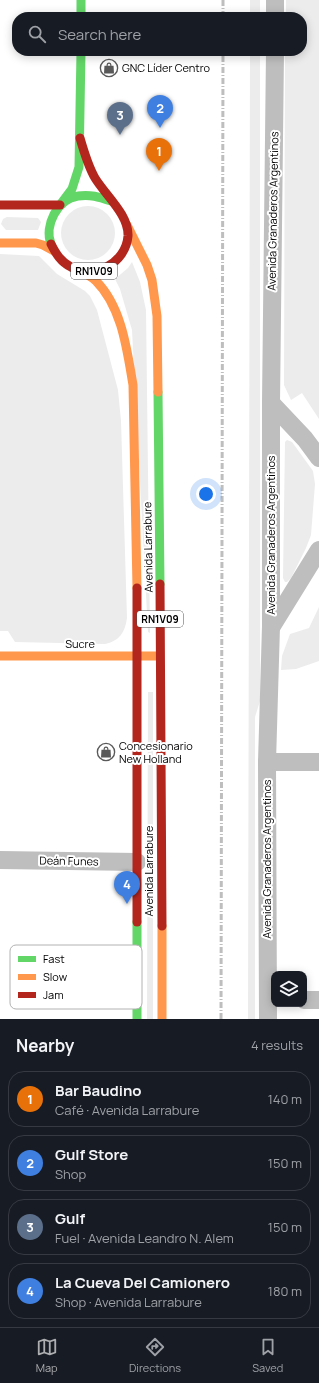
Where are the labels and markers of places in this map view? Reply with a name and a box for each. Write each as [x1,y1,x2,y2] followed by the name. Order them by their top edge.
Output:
[99,58,119,78] shop icon: GNC Líder Centro
[122,60,211,75] place label: GNC Líder Centro
[147,95,173,128] pin: 2
[107,102,133,135] pin: 3
[146,138,172,171] pin: 1
[119,738,193,766] place label: Concesionario New Holland
[96,742,116,762] shop icon: Concesionario New Holland
[114,871,140,904] pin: 4

